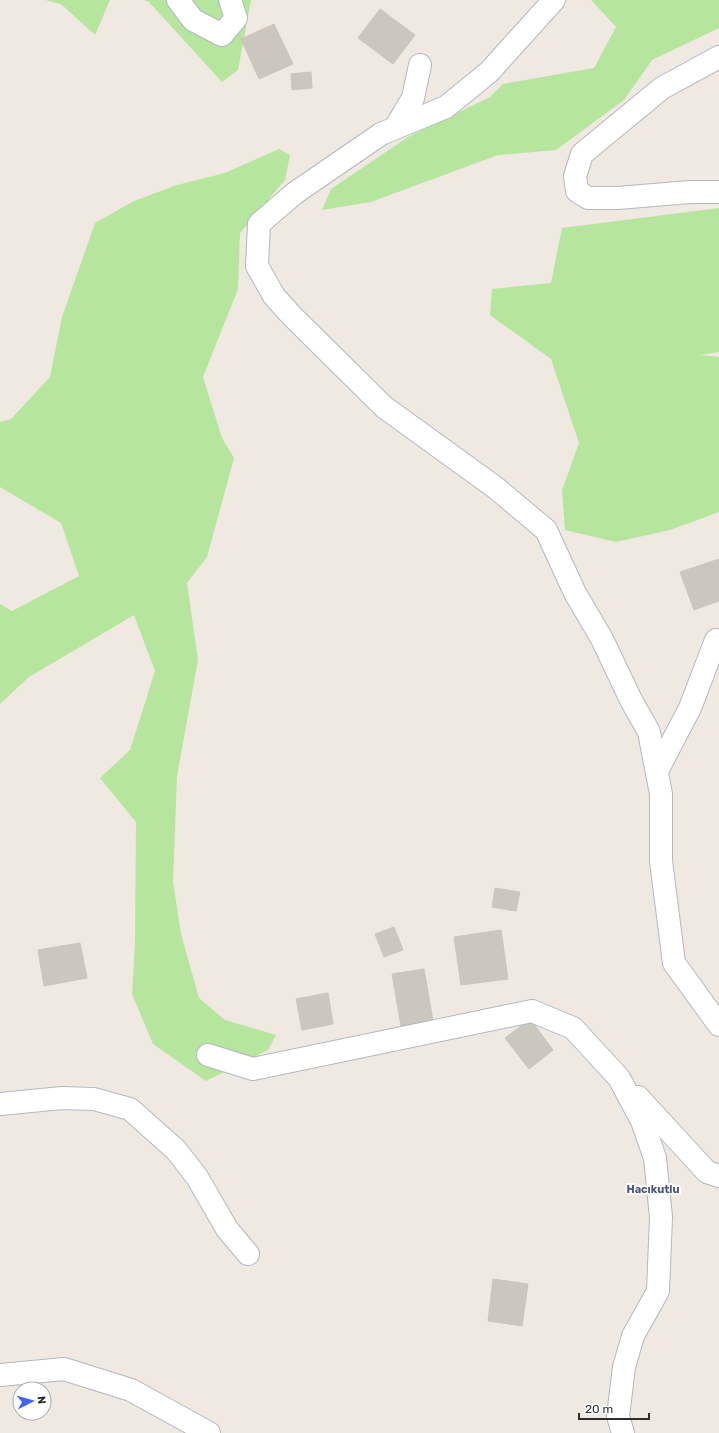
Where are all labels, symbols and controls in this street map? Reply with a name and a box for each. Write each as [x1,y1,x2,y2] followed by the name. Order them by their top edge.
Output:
[626,1183,680,1196] district label: Hacıkutlu
[12,1381,52,1421] north arrow
[35,1395,48,1405] text: N
[579,1395,649,1421] scale bar
[585,1402,613,1416] text: 20 m

